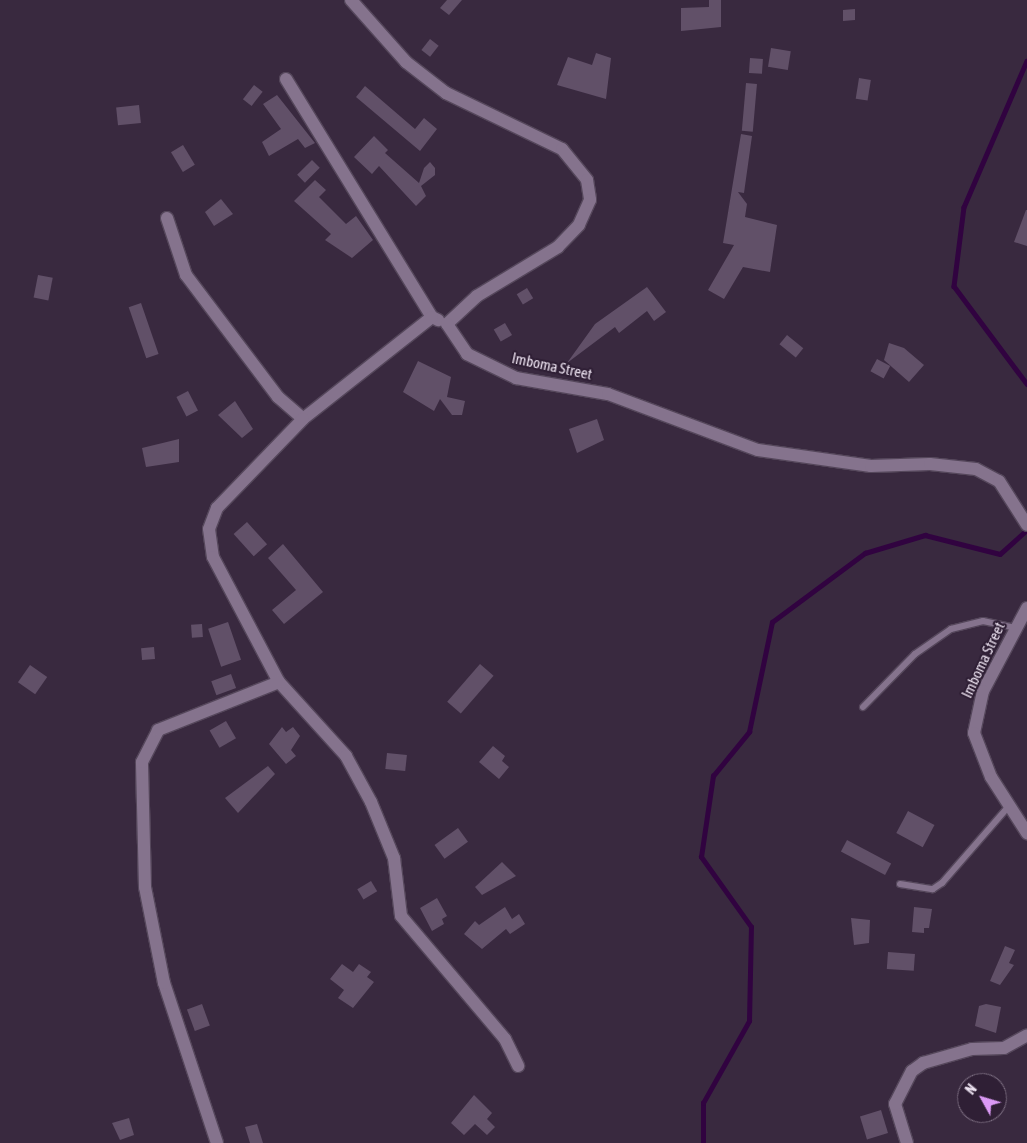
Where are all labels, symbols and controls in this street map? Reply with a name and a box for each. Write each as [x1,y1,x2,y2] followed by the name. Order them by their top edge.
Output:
[510,349,594,383] street label: Imboma Street
[958,619,1008,701] street label: Imboma Street
[957,1073,1007,1123] north arrow
[962,1081,980,1097] text: N

